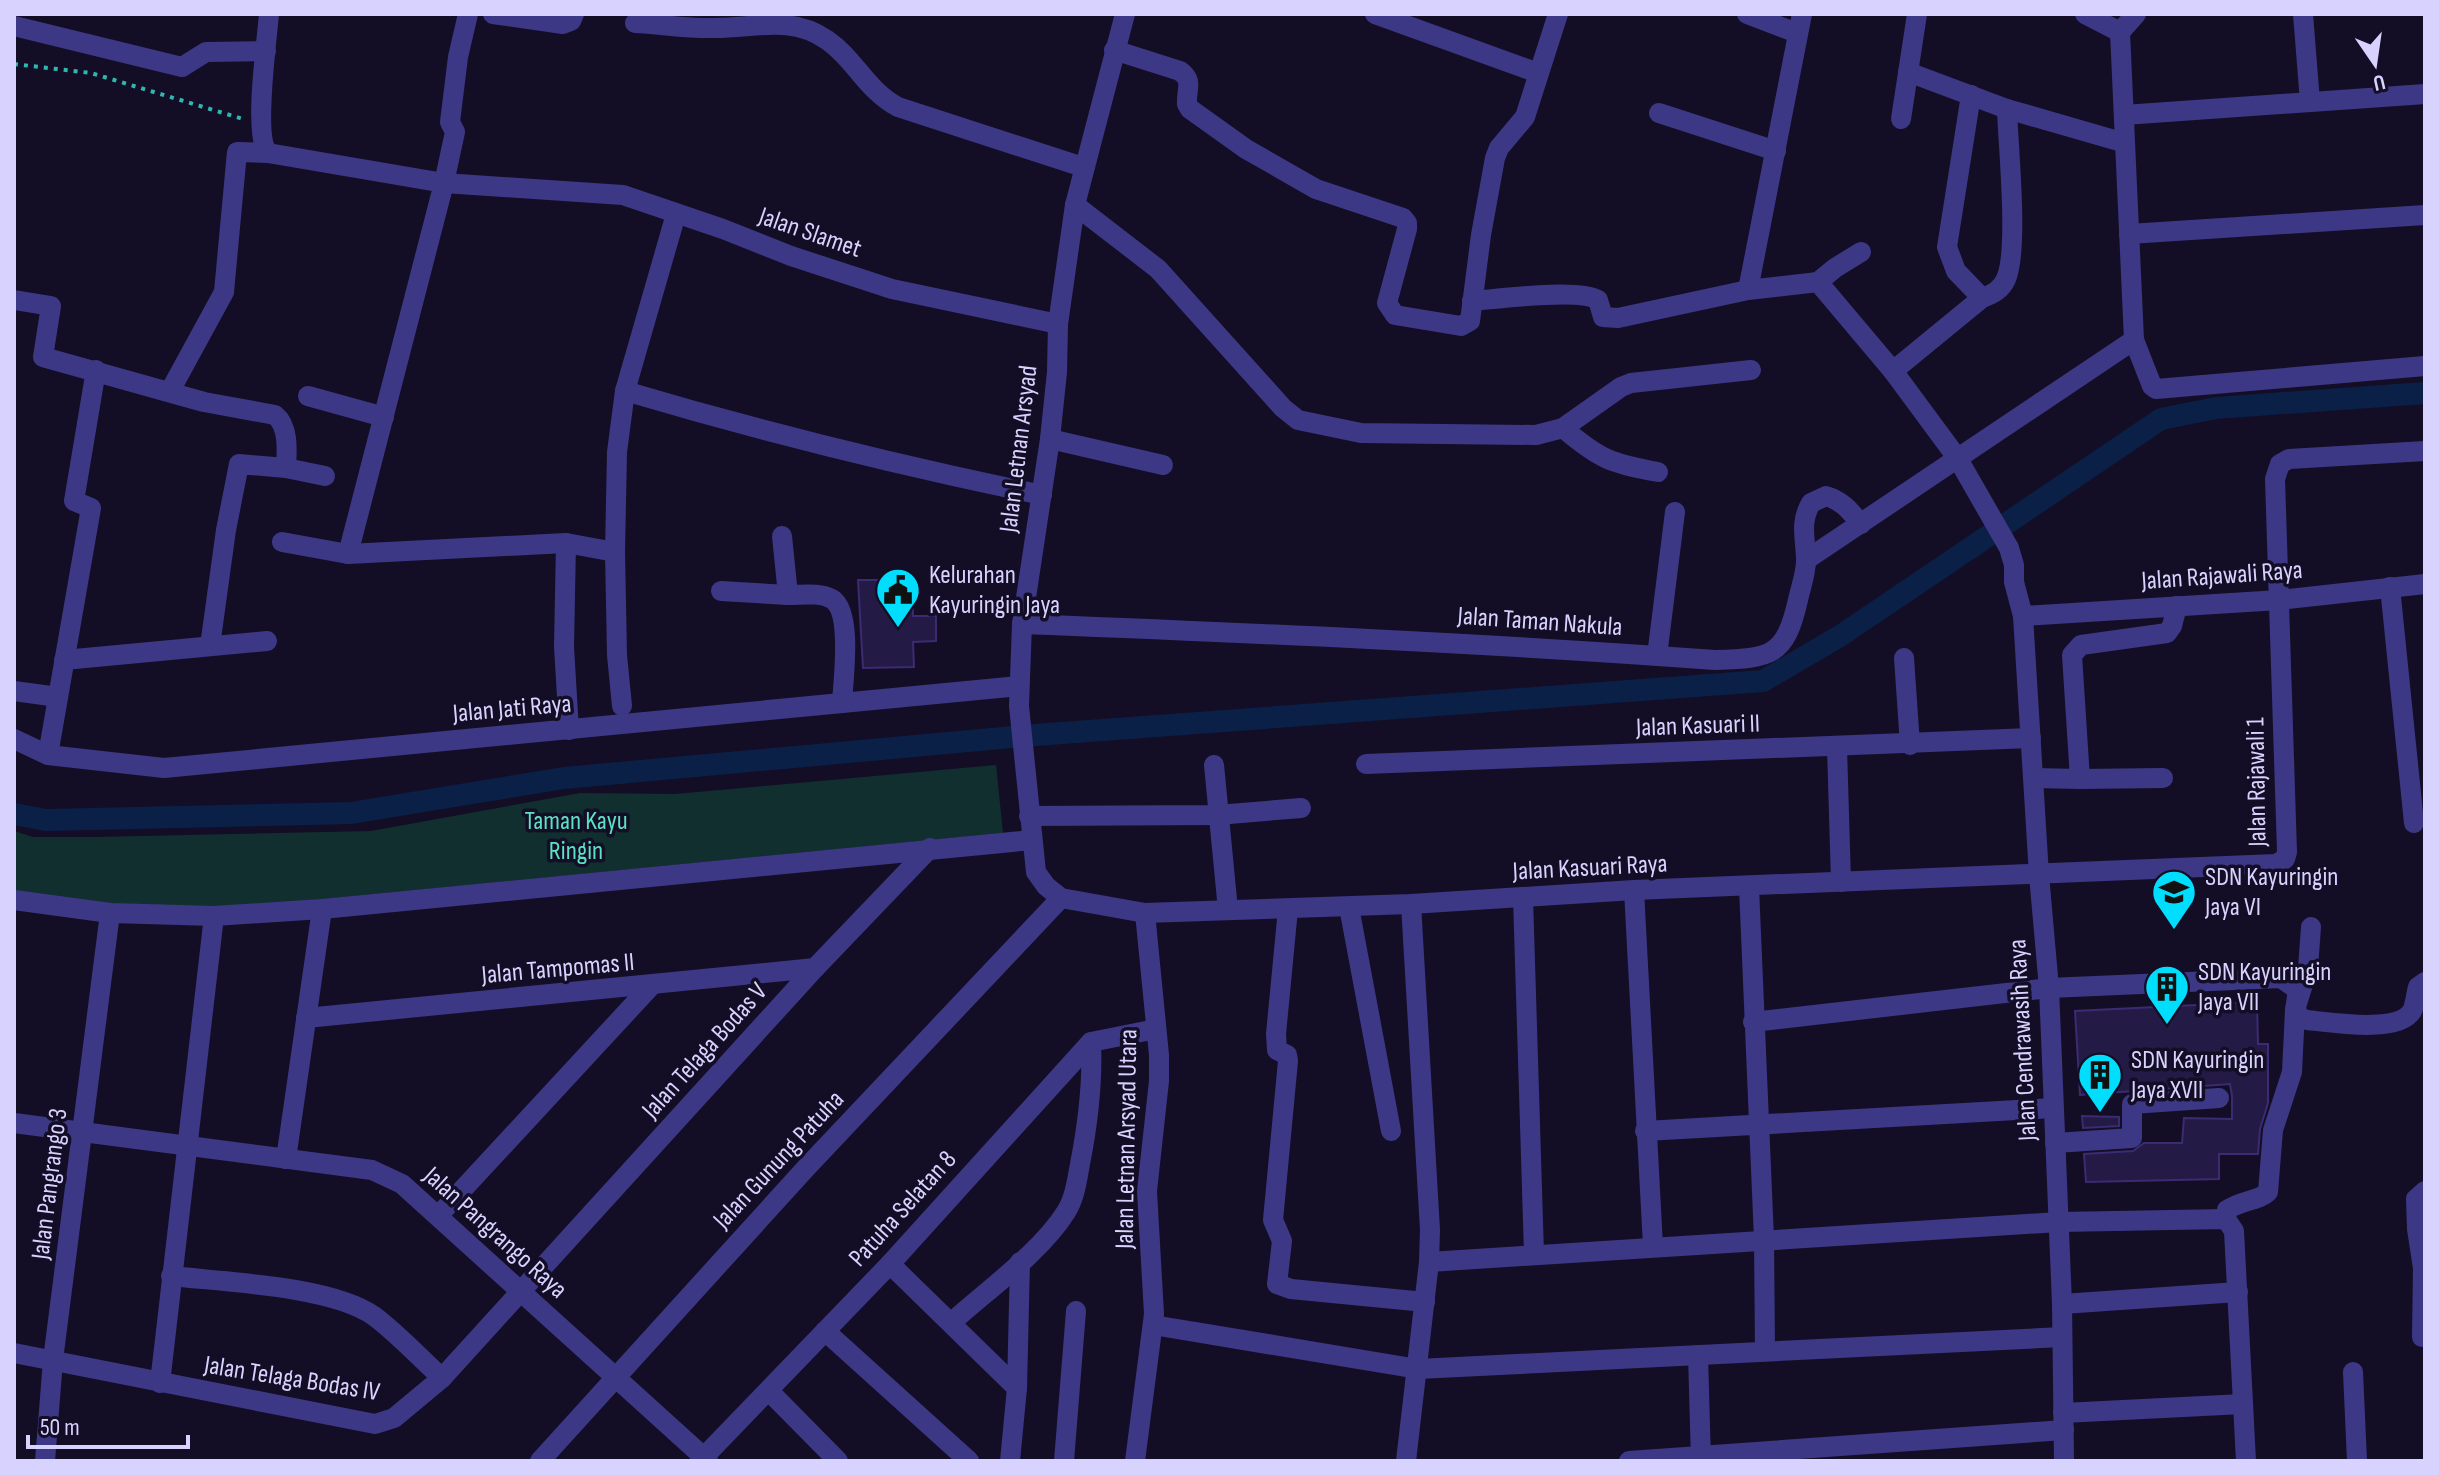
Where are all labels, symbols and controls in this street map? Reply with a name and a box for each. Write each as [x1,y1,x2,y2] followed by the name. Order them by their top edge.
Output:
[2335,24,2415,104] north arrow
[2371,68,2388,96] text: U
[754,201,865,265] street label: Jalan Slamet
[993,364,1045,535] street label: Jalan Letnan Arsyad
[2139,555,2304,597] street label: Jalan Rajawali Raya
[929,560,1060,621] place label: Kelurahan Kayuringin Jaya
[874,566,922,629] public building icon: Kelurahan Kayuringin Jaya
[1456,601,1623,643] street label: Jalan Taman Nakula
[450,688,573,730] street label: Jalan Jati Raya
[1634,708,1761,744] street label: Jalan Kasuari II
[2240,717,2274,848] street label: Jalan Rajawali 1
[524,806,628,867] park label: Taman Kayu Ringin
[1511,848,1668,888] street label: Jalan Kasuari Raya
[2204,862,2338,923] place label: SDN Kayuringin Jaya VI
[2150,868,2198,931] school or university icon: SDN Kayuringin Jaya VI
[2002,938,2044,1143] street label: Jalan Cendrawasih Raya
[479,947,636,991] street label: Jalan Tampomas II
[2197,957,2331,1018] place label: SDN Kayuringin Jaya VII
[2143,963,2191,1026] building icon: SDN Kayuringin Jaya VII
[635,976,774,1126] street label: Jalan Telaga Bodas V
[1110,1029,1144,1250] street label: Jalan Letnan Arsyad Utara
[2130,1045,2264,1106] place label: SDN Kayuringin Jaya XVII
[2076,1051,2124,1114] building icon: SDN Kayuringin Jaya XVII
[706,1084,851,1236] street label: Jalan Gunung Patuha
[25,1107,75,1262] street label: Jalan Pangrango 3
[843,1145,963,1273] street label: Patuha Selatan 8
[416,1160,573,1305] street label: Jalan Pangrango Raya
[201,1350,382,1408] street label: Jalan Telaga Bodas IV
[28,1399,188,1449] scale bar
[40,1413,80,1442] text: 50 m

